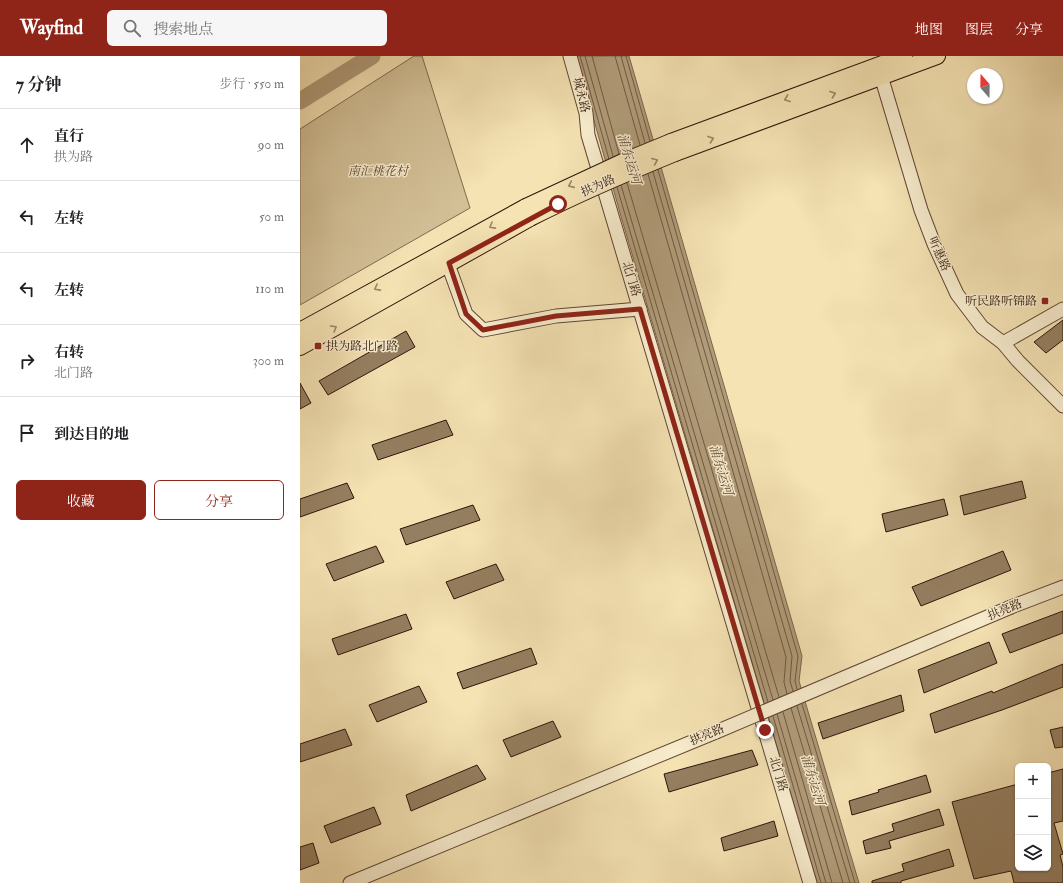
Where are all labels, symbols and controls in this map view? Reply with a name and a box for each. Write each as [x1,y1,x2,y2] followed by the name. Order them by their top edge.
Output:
[107,10,387,46] search box
[20,16,83,40] text: Wayfind
[121,17,143,39] icon: search
[153,20,213,39] text: 搜索地点
[915,21,943,38] text: 地图
[965,21,993,38] text: 图层
[1015,21,1043,38] text: 分享
[967,68,1003,104] north arrow
[16,74,61,95] text: 7 分钟
[219,76,284,92] text: 步行 · 550 m
[569,76,593,114] street label: 城永路
[830,90,837,98] one-way arrow
[784,94,791,102] one-way arrow
[54,127,84,146] text: 直行
[614,132,645,188] water label: 浦东运河
[16,134,38,156] icon: ahead
[708,135,715,143] one-way arrow
[258,137,284,153] text: 90 m
[54,149,93,165] text: 拱为路
[650,158,658,166] one-way arrow
[348,164,410,179] park label: 南汇桃花村
[578,172,618,200] street label: 拱为路
[568,180,575,188] one-way arrow
[549,195,567,213] route start
[16,206,38,228] icon: left
[54,209,84,228] text: 左转
[259,209,284,225] text: 50 m
[489,221,496,228] one-way arrow
[925,234,953,274] street label: 听惠路
[619,260,643,298] street label: 北门路
[16,278,38,300] icon: left
[54,281,84,300] text: 左转
[255,281,284,297] text: 110 m
[374,283,382,290] one-way arrow
[965,294,1037,309] place label: 听民路听锦路
[1040,296,1050,306] marker: 听民路听锦路
[330,326,337,333] one-way arrow
[326,339,398,354] place label: 拱为路北门路
[313,341,323,351] marker: 拱为路北门路
[54,343,84,362] text: 右转
[16,350,38,372] icon: right
[253,353,284,369] text: 300 m
[54,365,93,381] text: 北门路
[16,422,38,444] icon: arrive
[54,425,129,444] text: 到达目的地
[706,443,737,499] water label: 浦东运河
[16,480,146,520] button: 收藏
[154,480,284,520] button: 分享
[985,596,1025,624] street label: 拱亮路
[687,721,727,749] street label: 拱亮路
[756,721,774,739] route end
[798,753,829,809] water label: 浦东运河
[766,755,790,793] street label: 北门路
[1015,763,1051,871] map controls
[1015,763,1051,799] button: +
[1015,799,1051,835] button: −
[1015,835,1051,871] button: layers

